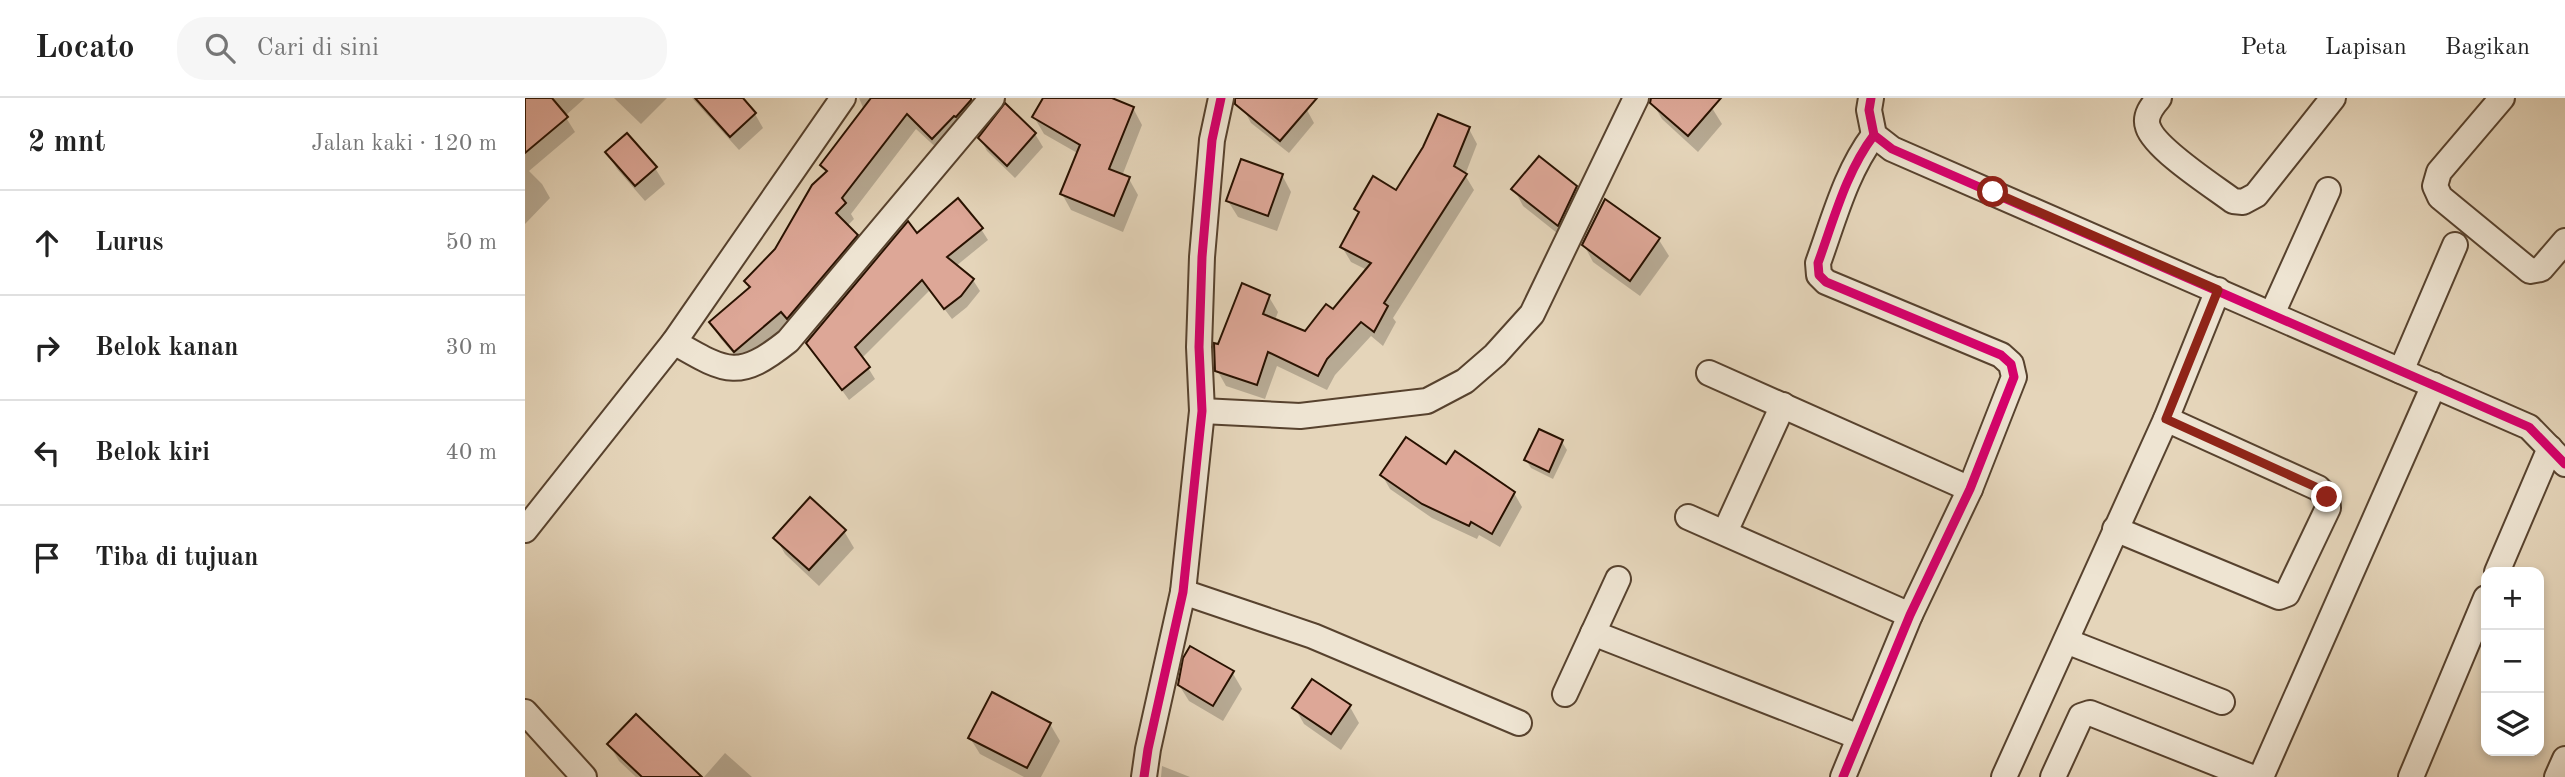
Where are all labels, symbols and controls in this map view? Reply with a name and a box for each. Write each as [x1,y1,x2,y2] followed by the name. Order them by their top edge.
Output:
[177,17,667,80] search box
[201,29,239,67] icon: search
[35,32,135,65] text: Locato
[257,35,379,61] text: Cari di sini
[2240,36,2287,60] text: Peta
[2325,36,2407,60] text: Lapisan
[2445,36,2530,60] text: Bagikan
[28,128,105,158] text: 2 mnt
[311,132,497,155] text: Jalan kaki · 120 m
[1977,176,2008,207] route start
[28,224,66,262] icon: ahead
[95,230,163,256] text: Lurus
[446,231,497,254] text: 50 m
[28,329,66,367] icon: right
[95,335,239,361] text: Belok kanan
[446,336,497,359] text: 30 m
[28,434,66,472] icon: left
[95,440,210,466] text: Belok kiri
[446,441,497,464] text: 40 m
[2311,481,2342,512] route end
[28,539,66,577] icon: arrive
[95,545,259,571] text: Tiba di tujuan
[2481,567,2544,756] map controls
[2481,567,2544,630] button: +
[2481,630,2544,693] button: −
[2481,693,2544,756] button: layers

